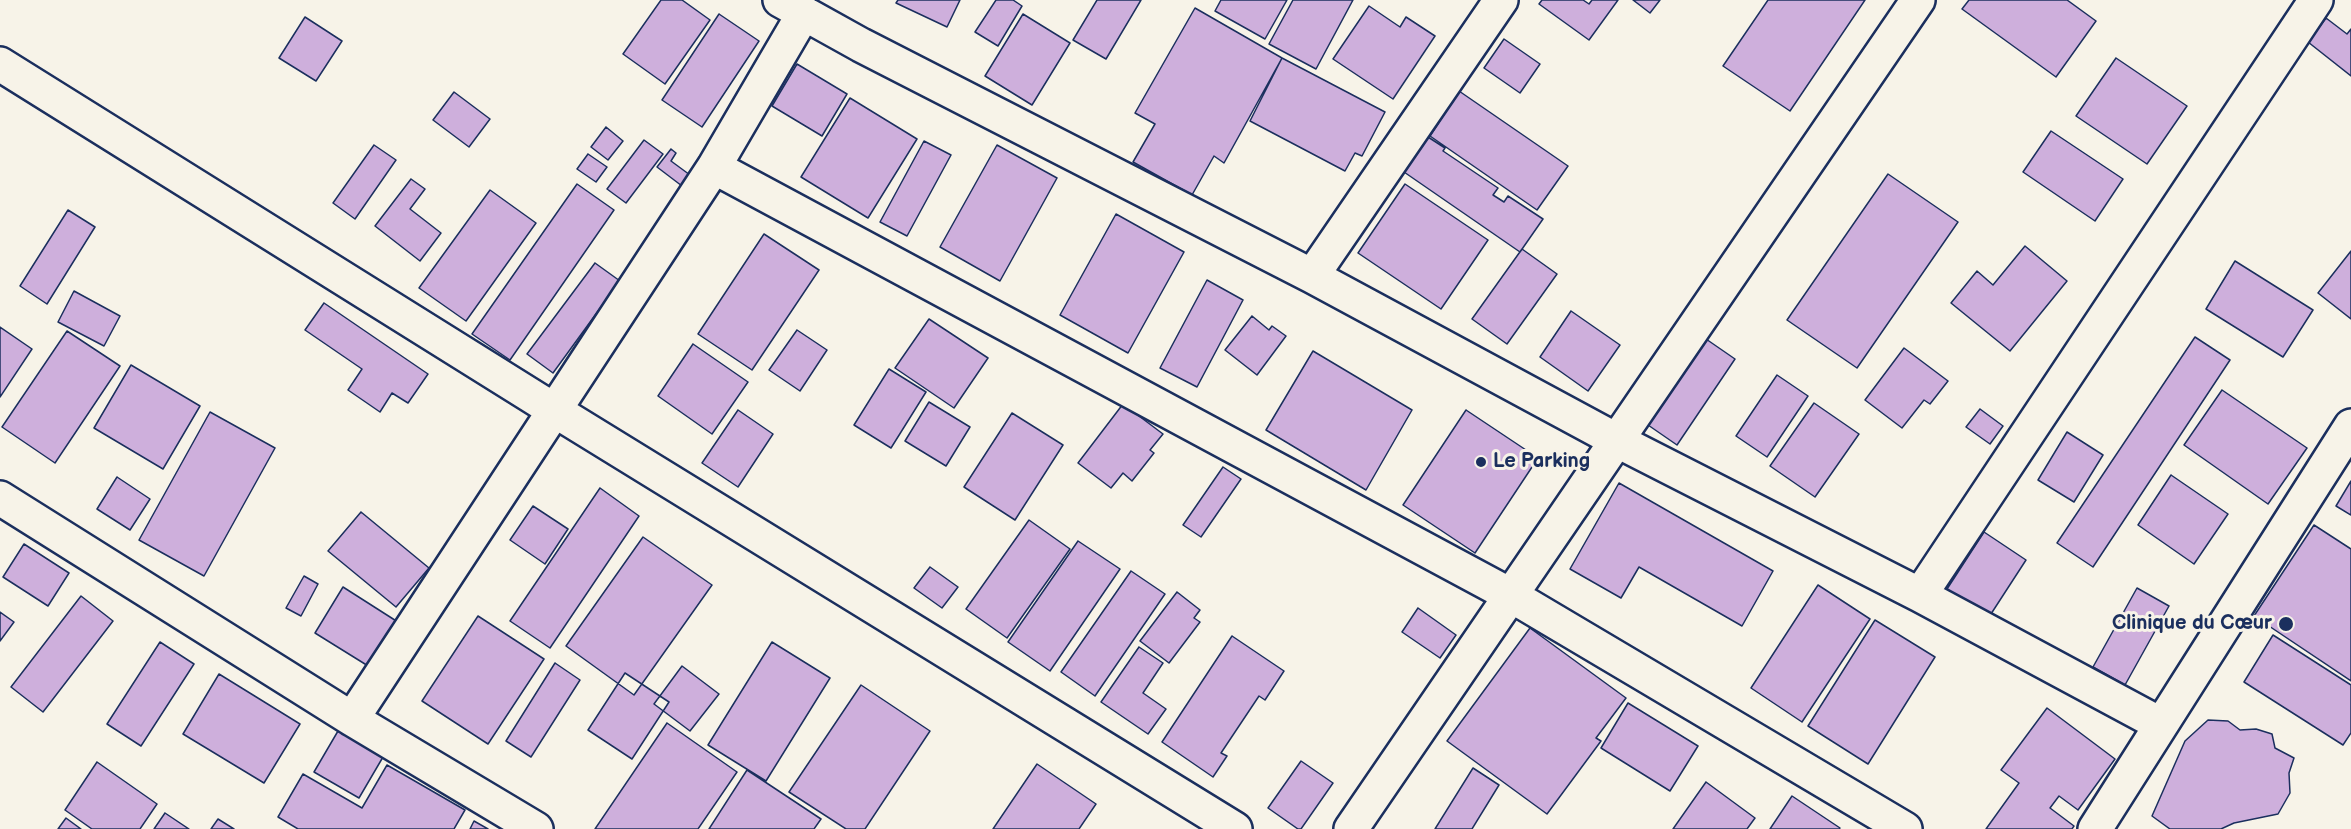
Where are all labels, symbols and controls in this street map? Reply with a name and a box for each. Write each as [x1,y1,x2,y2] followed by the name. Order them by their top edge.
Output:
[1493,450,1590,474] place label: Le Parking
[1474,455,1488,469] marker: Le Parking
[2112,612,2272,636] place label: Clinique du Cœur
[2277,615,2295,633] marker: Clinique du Cœur

